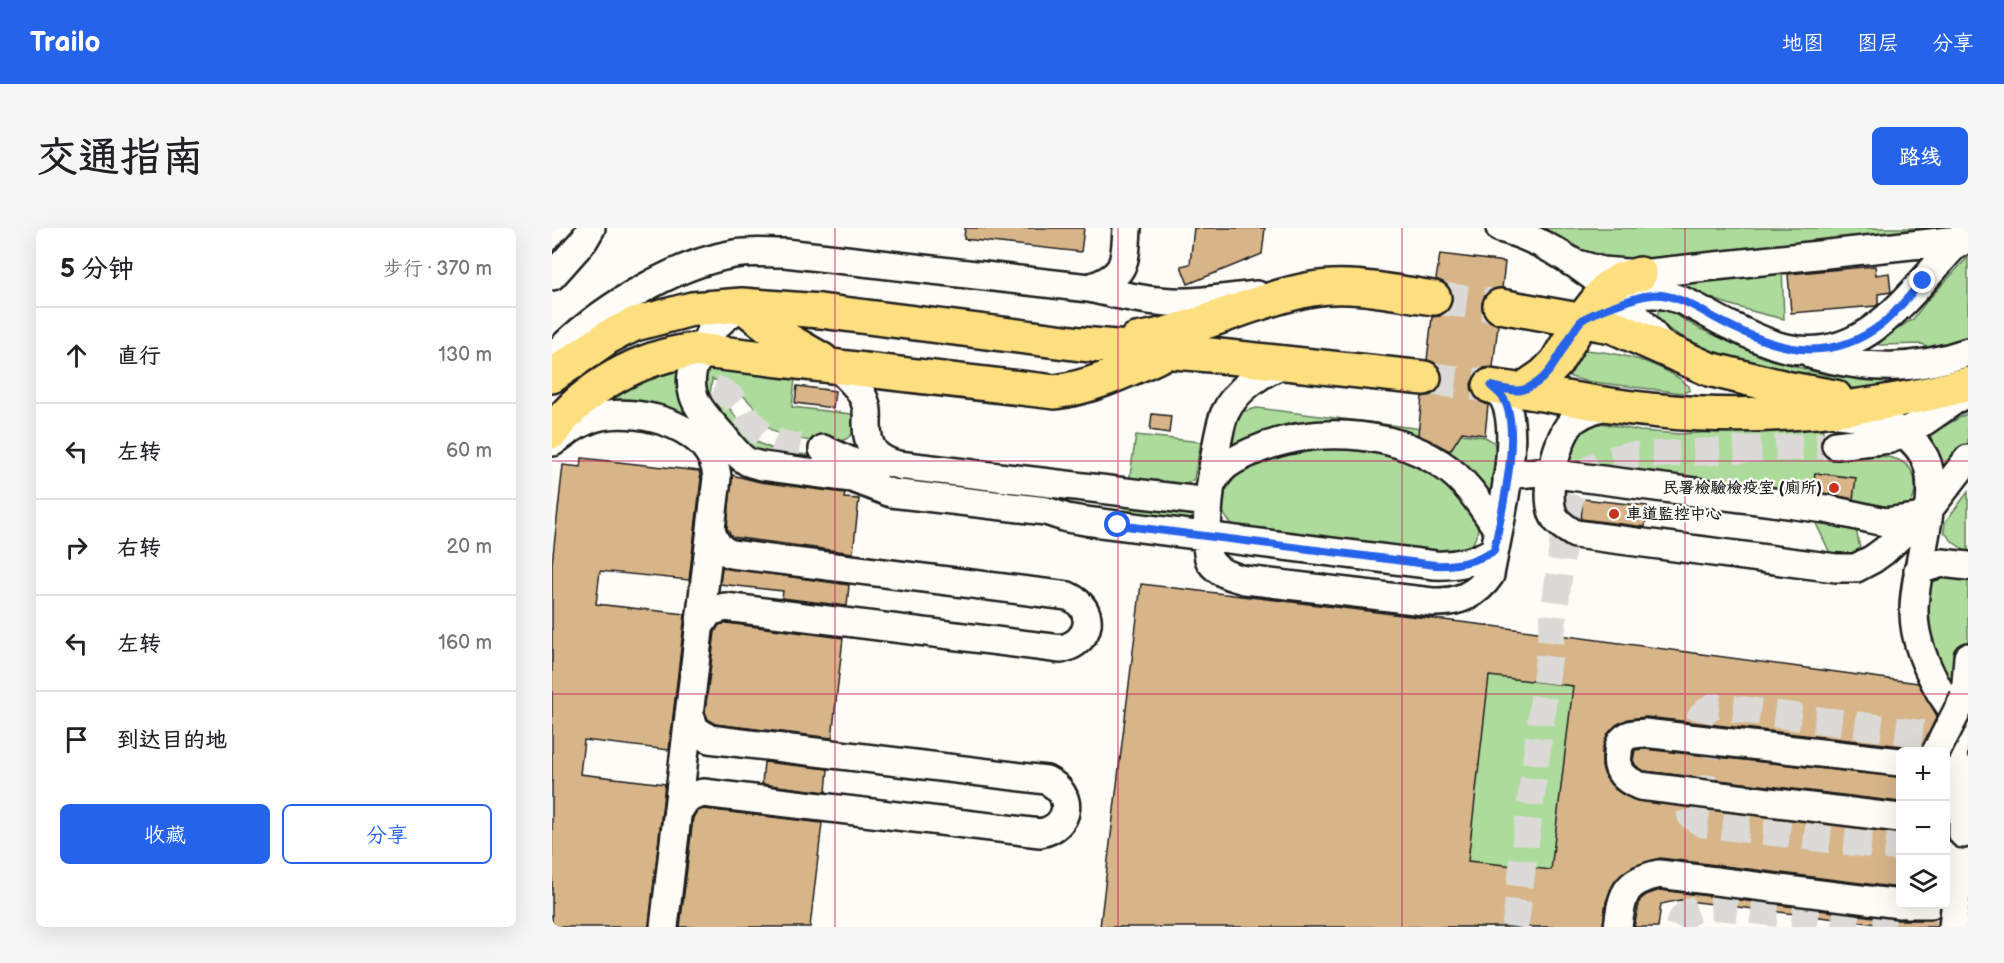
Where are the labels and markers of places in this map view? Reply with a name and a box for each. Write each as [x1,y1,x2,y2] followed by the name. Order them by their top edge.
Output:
[1662,479,1822,498] place label: 民署檢驗檢疫室 (廁所)
[1827,481,1841,495] marker: 民署檢驗檢疫室 (廁所)
[1626,505,1722,524] place label: 車道監控中心
[1607,507,1621,521] marker: 車道監控中心

